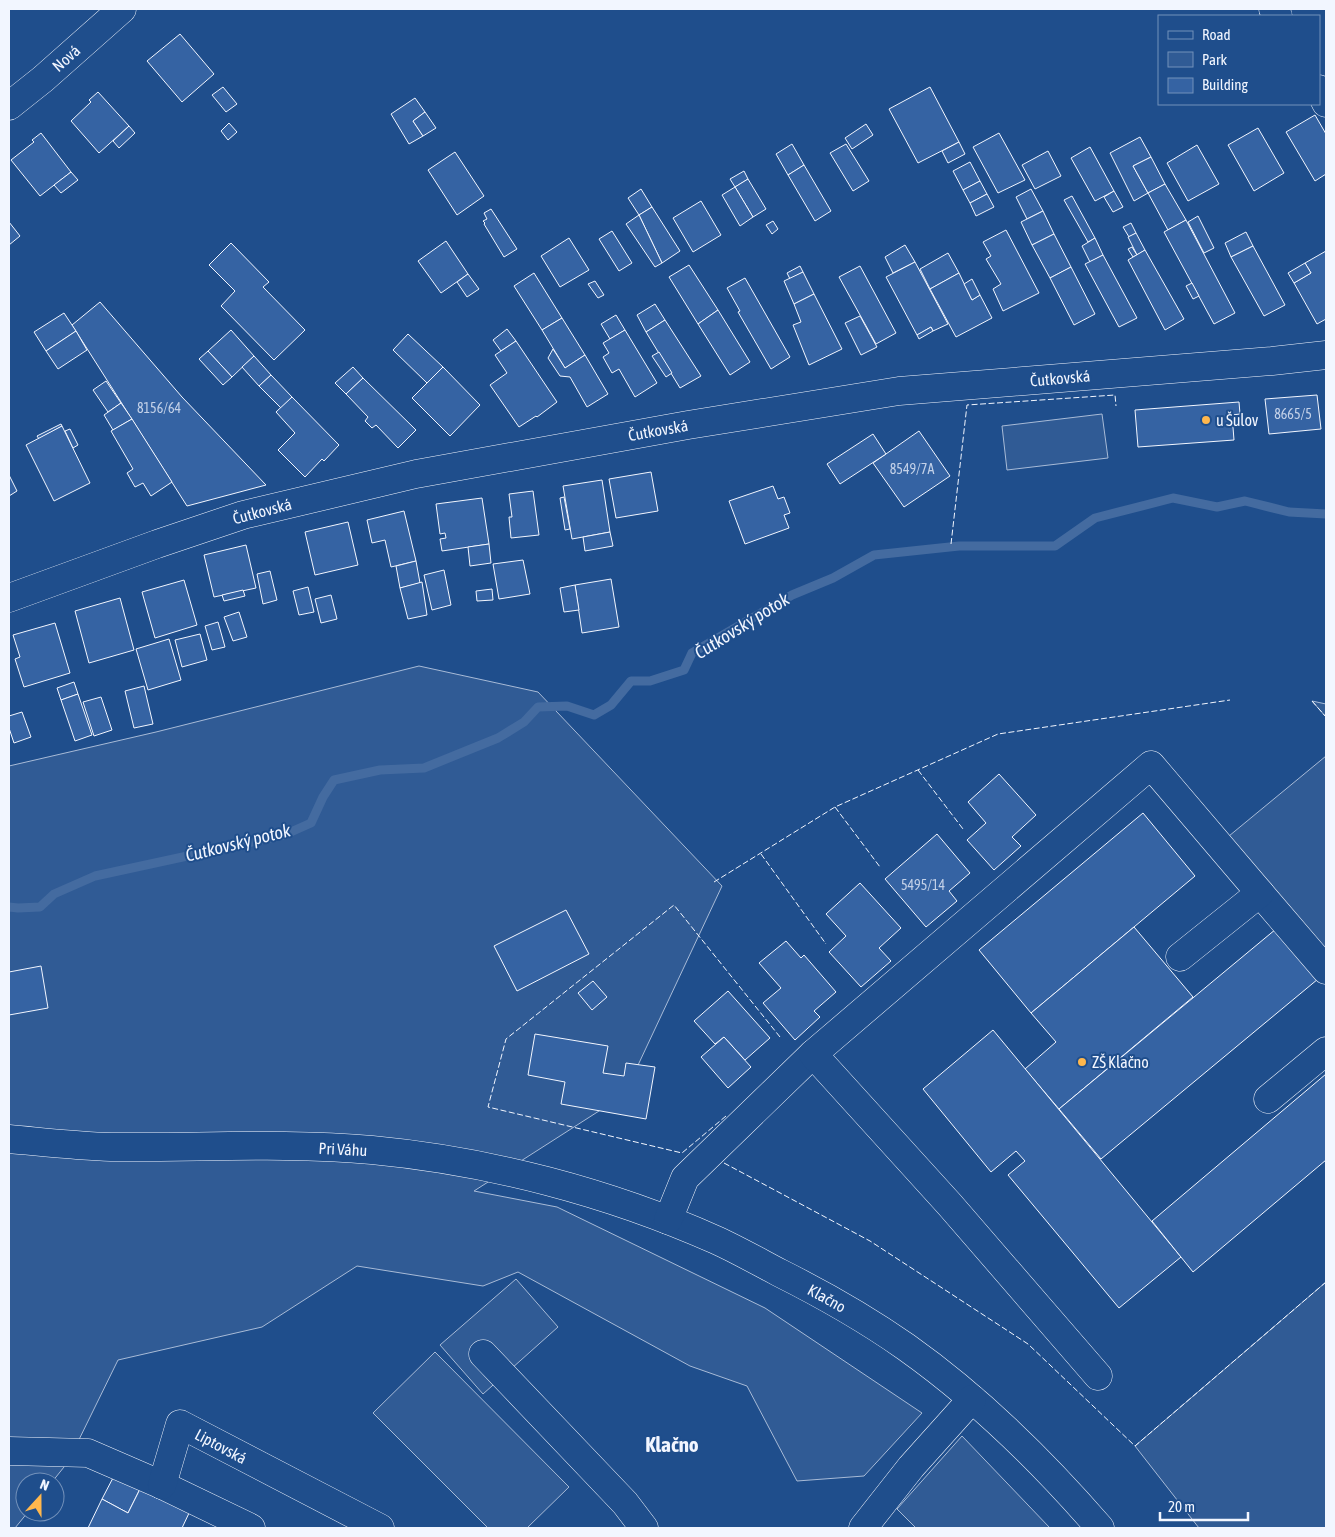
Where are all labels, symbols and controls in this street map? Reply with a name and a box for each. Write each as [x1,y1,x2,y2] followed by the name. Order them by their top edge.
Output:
[1158,15,1320,105] legend
[1202,26,1231,43] text: Road
[49,41,83,75] street label: Nová
[1202,51,1227,68] text: Park
[1202,76,1248,93] text: Building
[1029,366,1091,390] street label: Čutkovská
[137,400,182,416] house number: 8156/64
[1274,406,1312,422] house number: 8665/5
[1216,411,1259,429] place label: u Šulov
[1200,414,1212,426] marker: u Šulov
[627,416,689,444] street label: Čutkovská
[890,461,934,477] house number: 8549/7A
[231,494,293,528] street label: Čutkovská
[690,588,794,663] water label: Čutkovský potok
[183,819,294,866] water label: Čutkovský potok
[901,877,946,893] house number: 5495/14
[1092,1053,1149,1071] place label: ZŠ Klačno
[1076,1056,1088,1068] marker: ZŠ Klačno
[318,1139,368,1159] street label: Pri Váhu
[805,1280,849,1316] street label: Klačno
[192,1425,250,1468] street label: Liptovská
[645,1432,699,1456] district label: Klačno
[15,1472,65,1522] north arrow
[38,1476,51,1494] text: N
[1160,1490,1248,1522] scale bar
[1168,1498,1195,1515] text: 20 m

